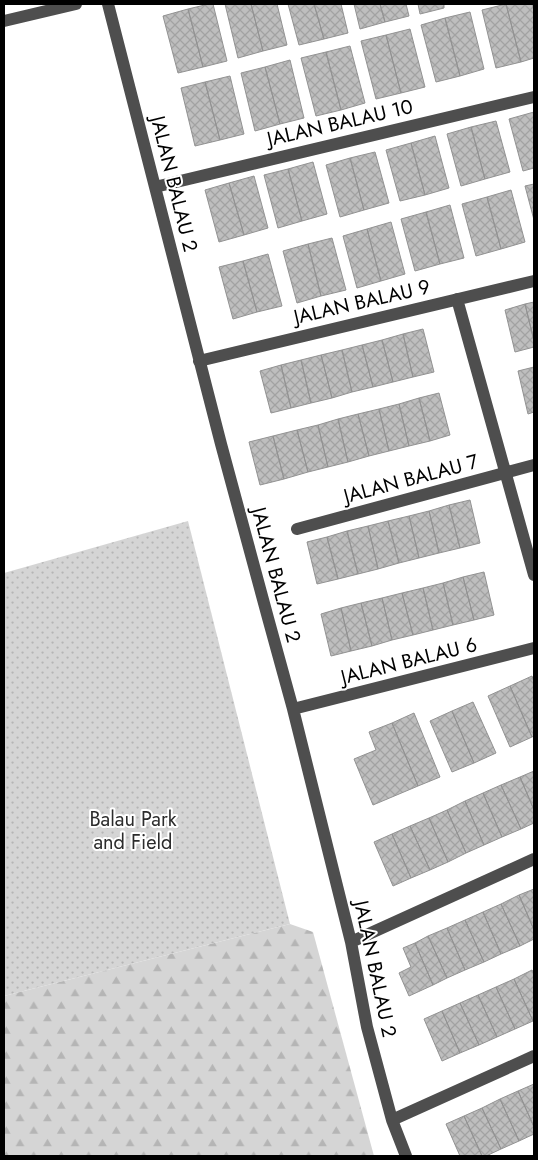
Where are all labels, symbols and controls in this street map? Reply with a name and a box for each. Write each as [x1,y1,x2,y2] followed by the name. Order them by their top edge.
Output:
[261,92,416,155] street label: JALAN BALAU 10
[142,110,205,255] street label: JALAN BALAU 2
[288,272,433,332] street label: JALAN BALAU 9
[338,447,482,512] street label: JALAN BALAU 7
[243,501,308,646] street label: JALAN BALAU 2
[335,630,480,693] street label: JALAN BALAU 6
[89,805,177,857] park label: Balau Park and Field
[346,895,404,1040] street label: JALAN BALAU 2

